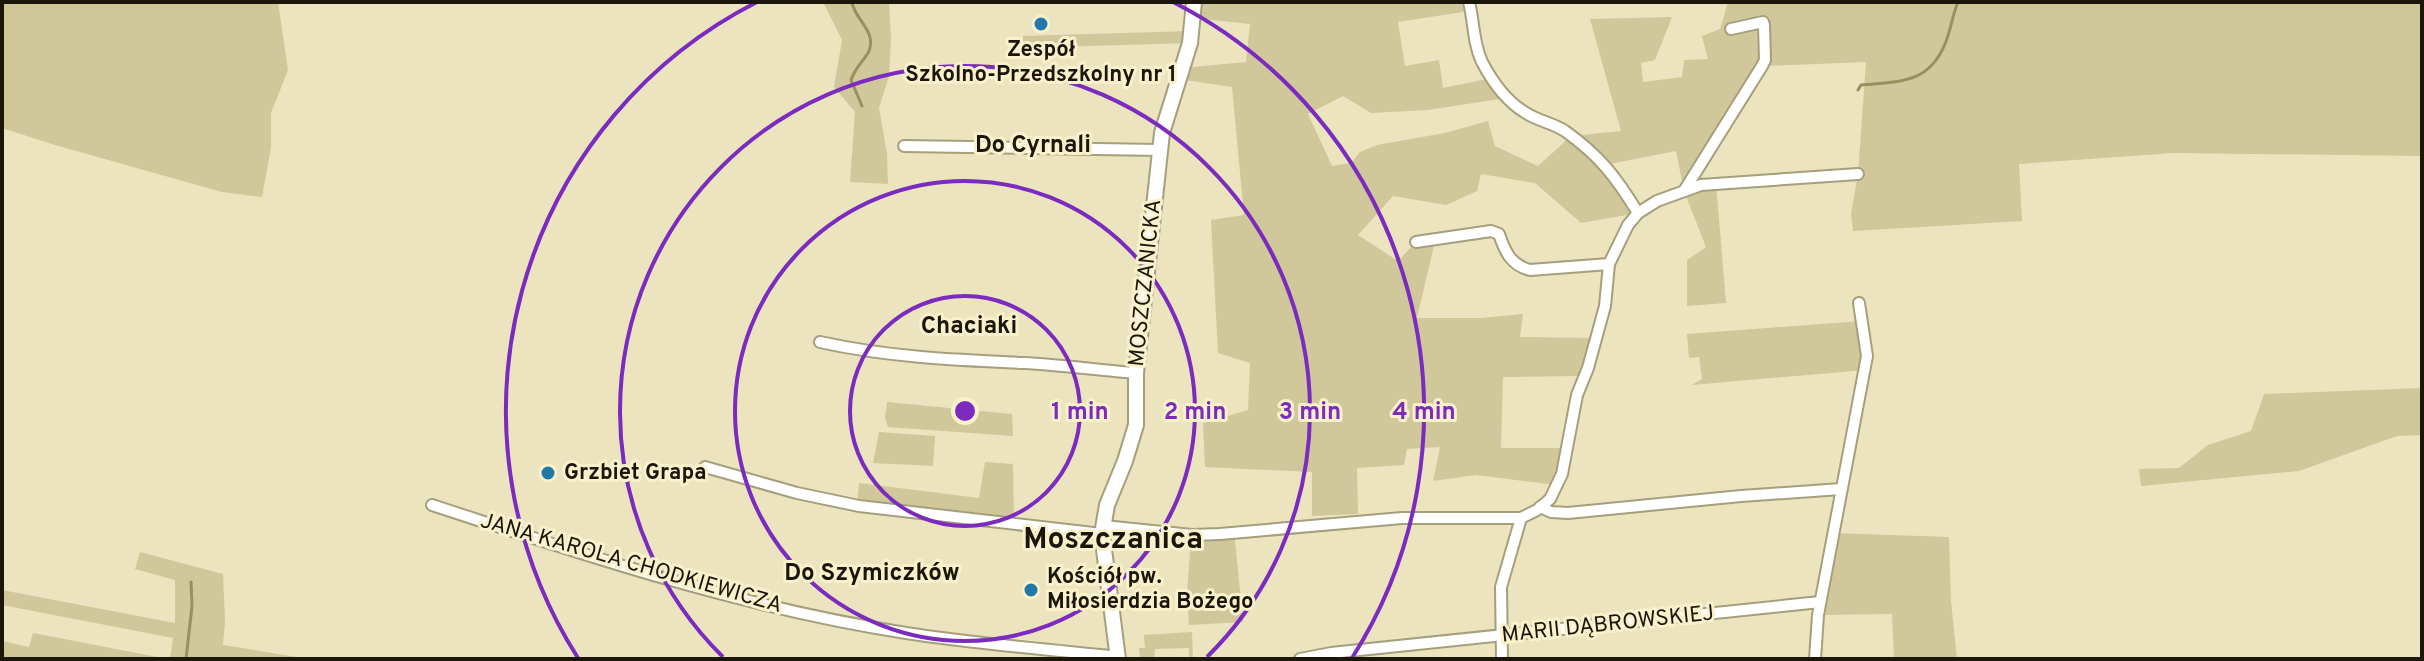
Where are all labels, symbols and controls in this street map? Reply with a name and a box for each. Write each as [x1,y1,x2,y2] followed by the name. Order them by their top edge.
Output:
[1032,15,1050,33] marker: Zespół Szkolno-Przedszkolny nr 1
[905,37,1177,89] place label: Zespół Szkolno-Przedszkolny nr 1
[975,131,1091,161] district label: Do Cyrnali
[1124,198,1168,368] street label: MOSZCZANICKA
[921,312,1017,342] district label: Chaciaki
[951,397,979,425] centre of rings
[1051,398,1109,428] text: 1 min
[1164,398,1226,428] text: 2 min
[1279,398,1341,428] text: 3 min
[1392,398,1456,428] text: 4 min
[564,460,706,487] place label: Grzbiet Grapa
[539,464,557,482] marker: Grzbiet Grapa
[477,508,785,620] street label: JANA KAROLA CHODKIEWICZA
[1023,522,1203,559] district label: Moszczanica
[784,559,960,589] district label: Do Szymiczków
[1047,564,1253,616] place label: Kościół pw. Miłosierdzia Bożego
[1022,581,1040,599] marker: Kościół pw. Miłosierdzia Bożego
[1500,600,1716,650] street label: MARII DĄBROWSKIEJ

